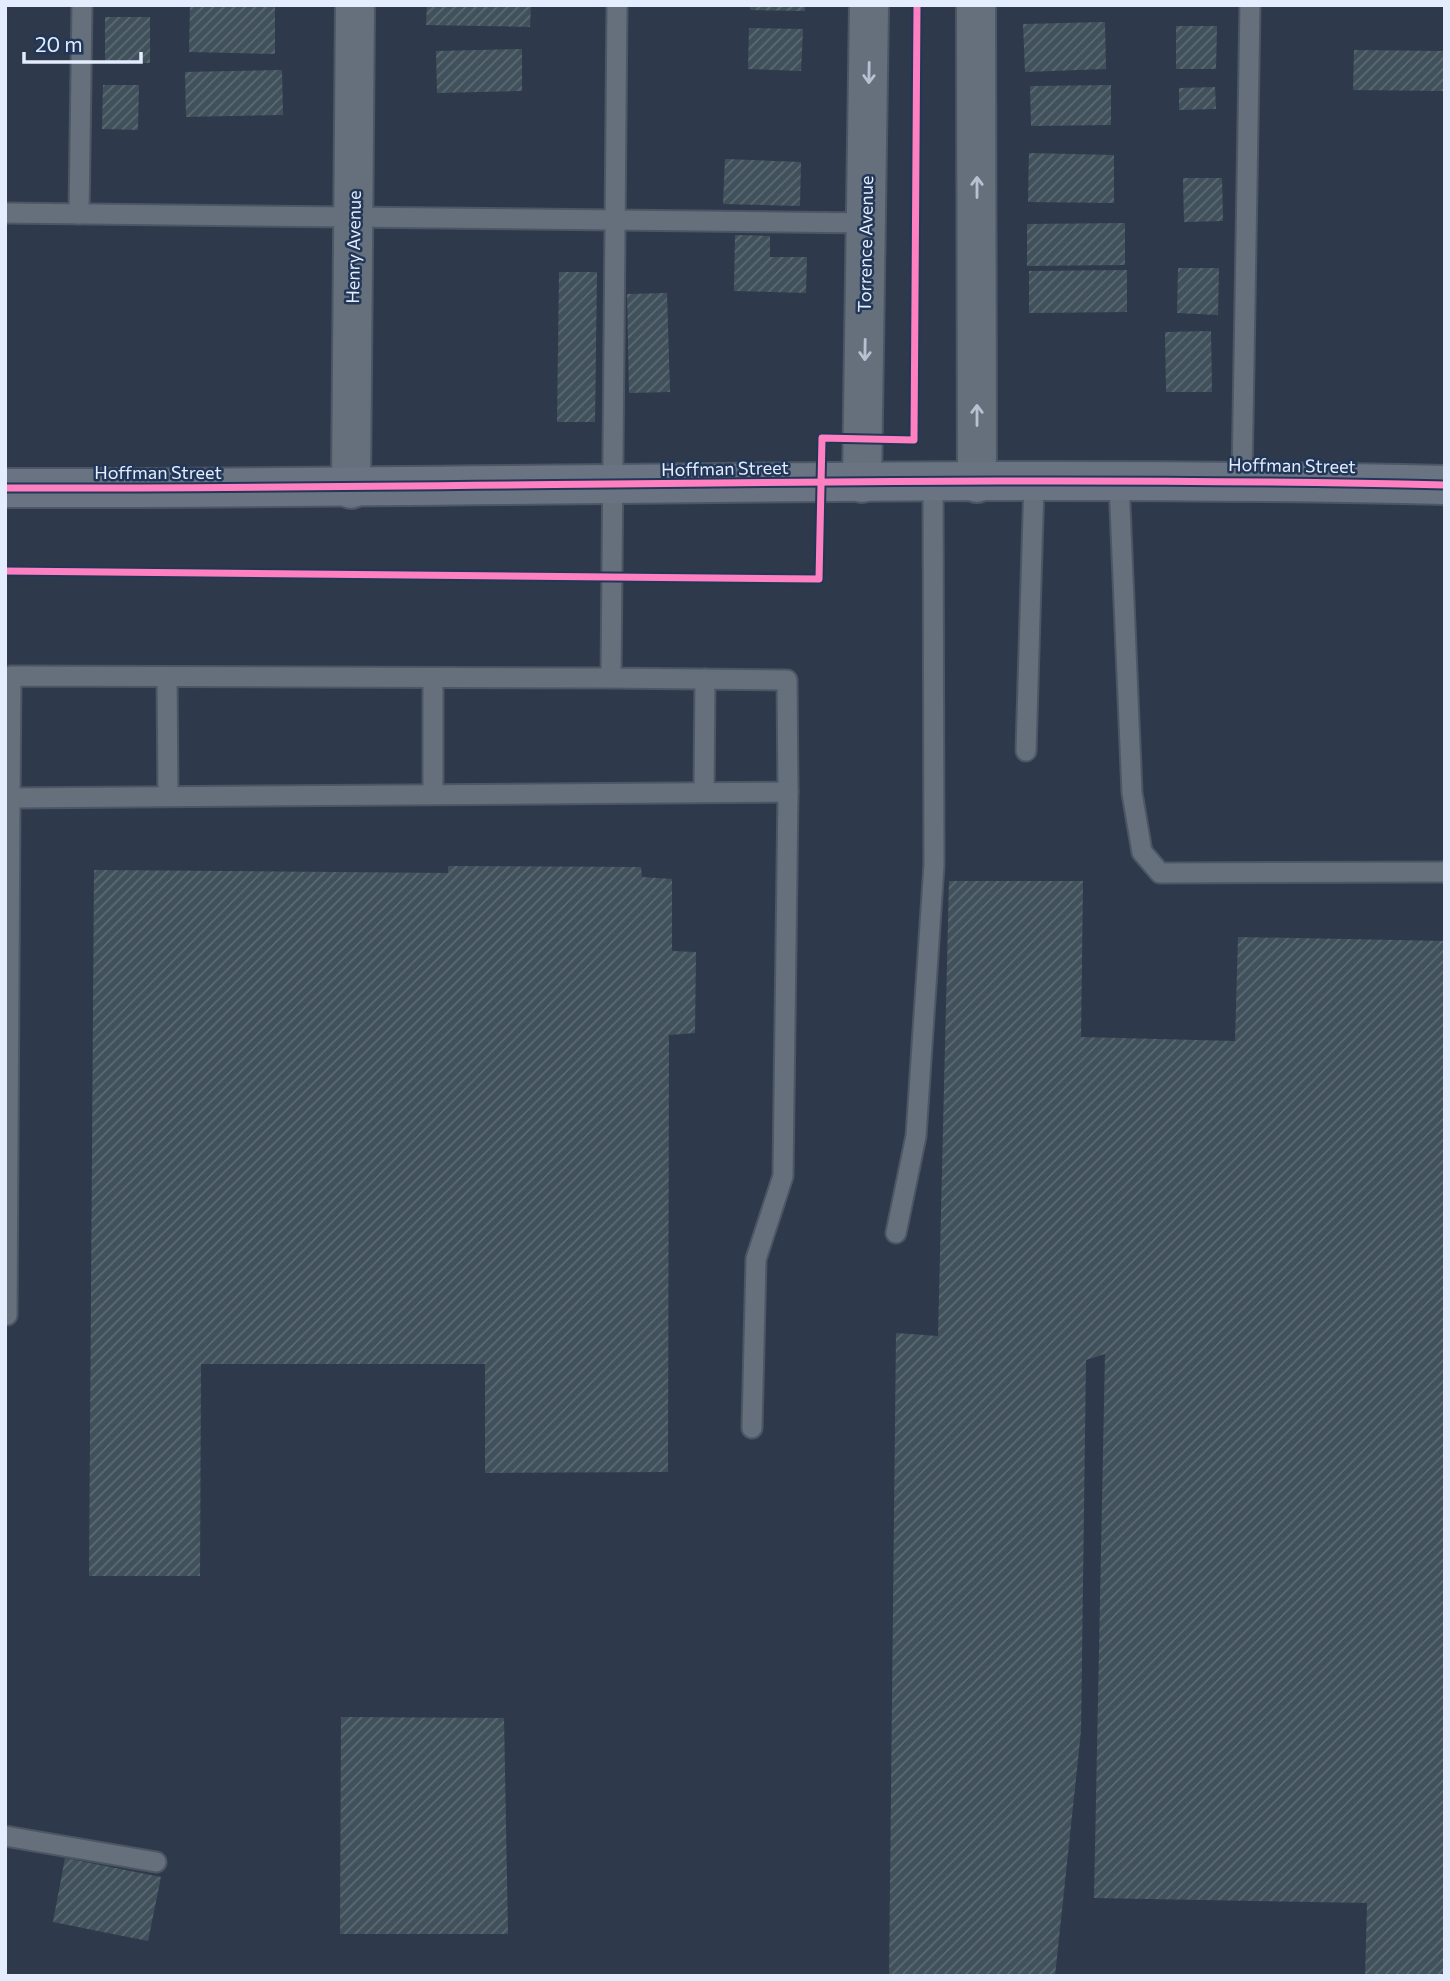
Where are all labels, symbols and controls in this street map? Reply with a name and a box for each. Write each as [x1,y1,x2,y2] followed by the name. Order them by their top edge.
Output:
[24,21,142,65] scale bar
[35,31,83,56] text: 20 m
[862,62,876,85] one-way arrow
[853,175,877,312] street label: Torrence Avenue
[970,176,984,199] one-way arrow
[341,190,365,304] street label: Henry Avenue
[858,338,871,361] one-way arrow
[970,404,984,427] one-way arrow
[1228,453,1356,477] street label: Hoffman Street
[661,456,789,480] street label: Hoffman Street
[94,461,222,483] street label: Hoffman Street

